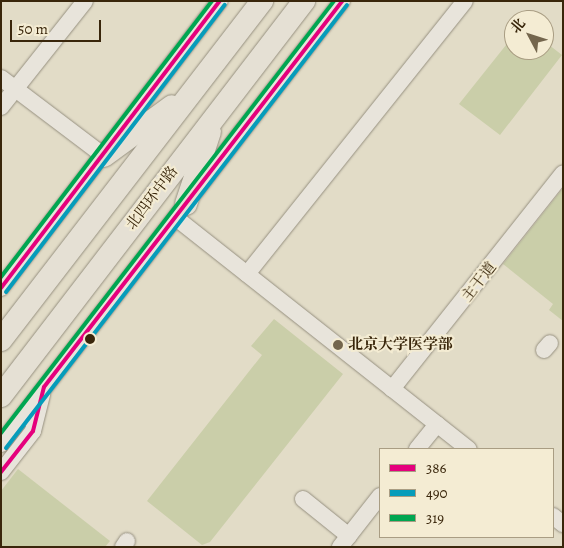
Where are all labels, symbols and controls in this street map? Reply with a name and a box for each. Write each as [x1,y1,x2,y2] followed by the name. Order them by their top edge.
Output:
[12,10,104,42] scale bar
[504,10,554,60] north arrow
[506,14,530,37] text: 北
[18,19,48,39] text: 50 m
[122,163,182,233] street label: 北四环中路
[458,259,500,305] street label: 主干道
[85,334,95,344] unlabelled marker
[348,336,453,354] place label: 北京大学医学部
[332,339,344,351] marker: 北京大学医学部
[379,448,554,538] legend
[426,458,446,478] text: 386
[426,483,448,503] text: 490
[426,508,444,528] text: 319

